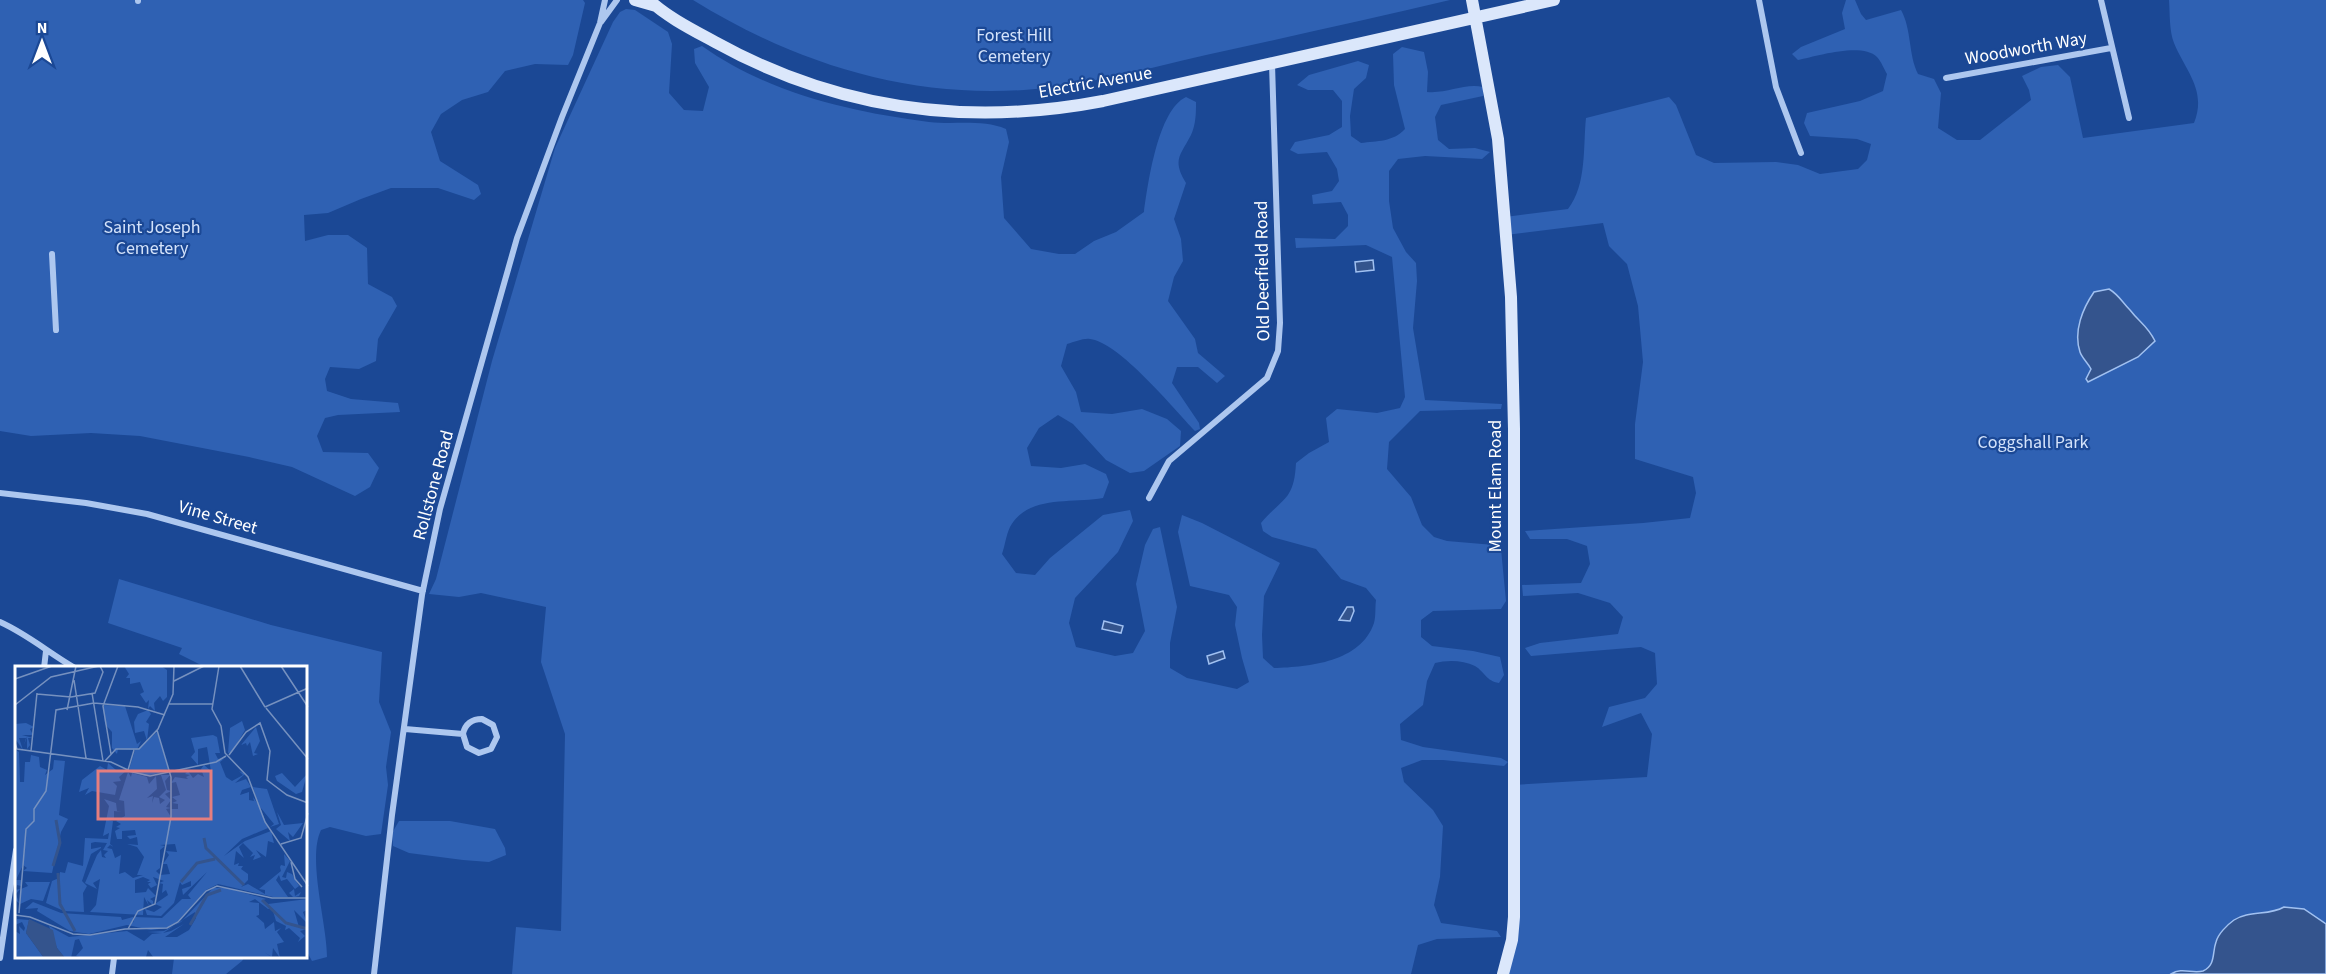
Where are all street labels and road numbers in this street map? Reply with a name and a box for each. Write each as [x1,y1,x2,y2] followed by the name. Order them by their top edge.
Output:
[1963,25,2090,72] street label: Woodworth Way
[1036,60,1154,105] street label: Electric Avenue
[1249,200,1276,342] street label: Old Deerfield Road
[1483,420,1508,552] street label: Mount Elam Road
[407,427,460,543] street label: Rollstone Road
[175,494,260,541] street label: Vine Street

